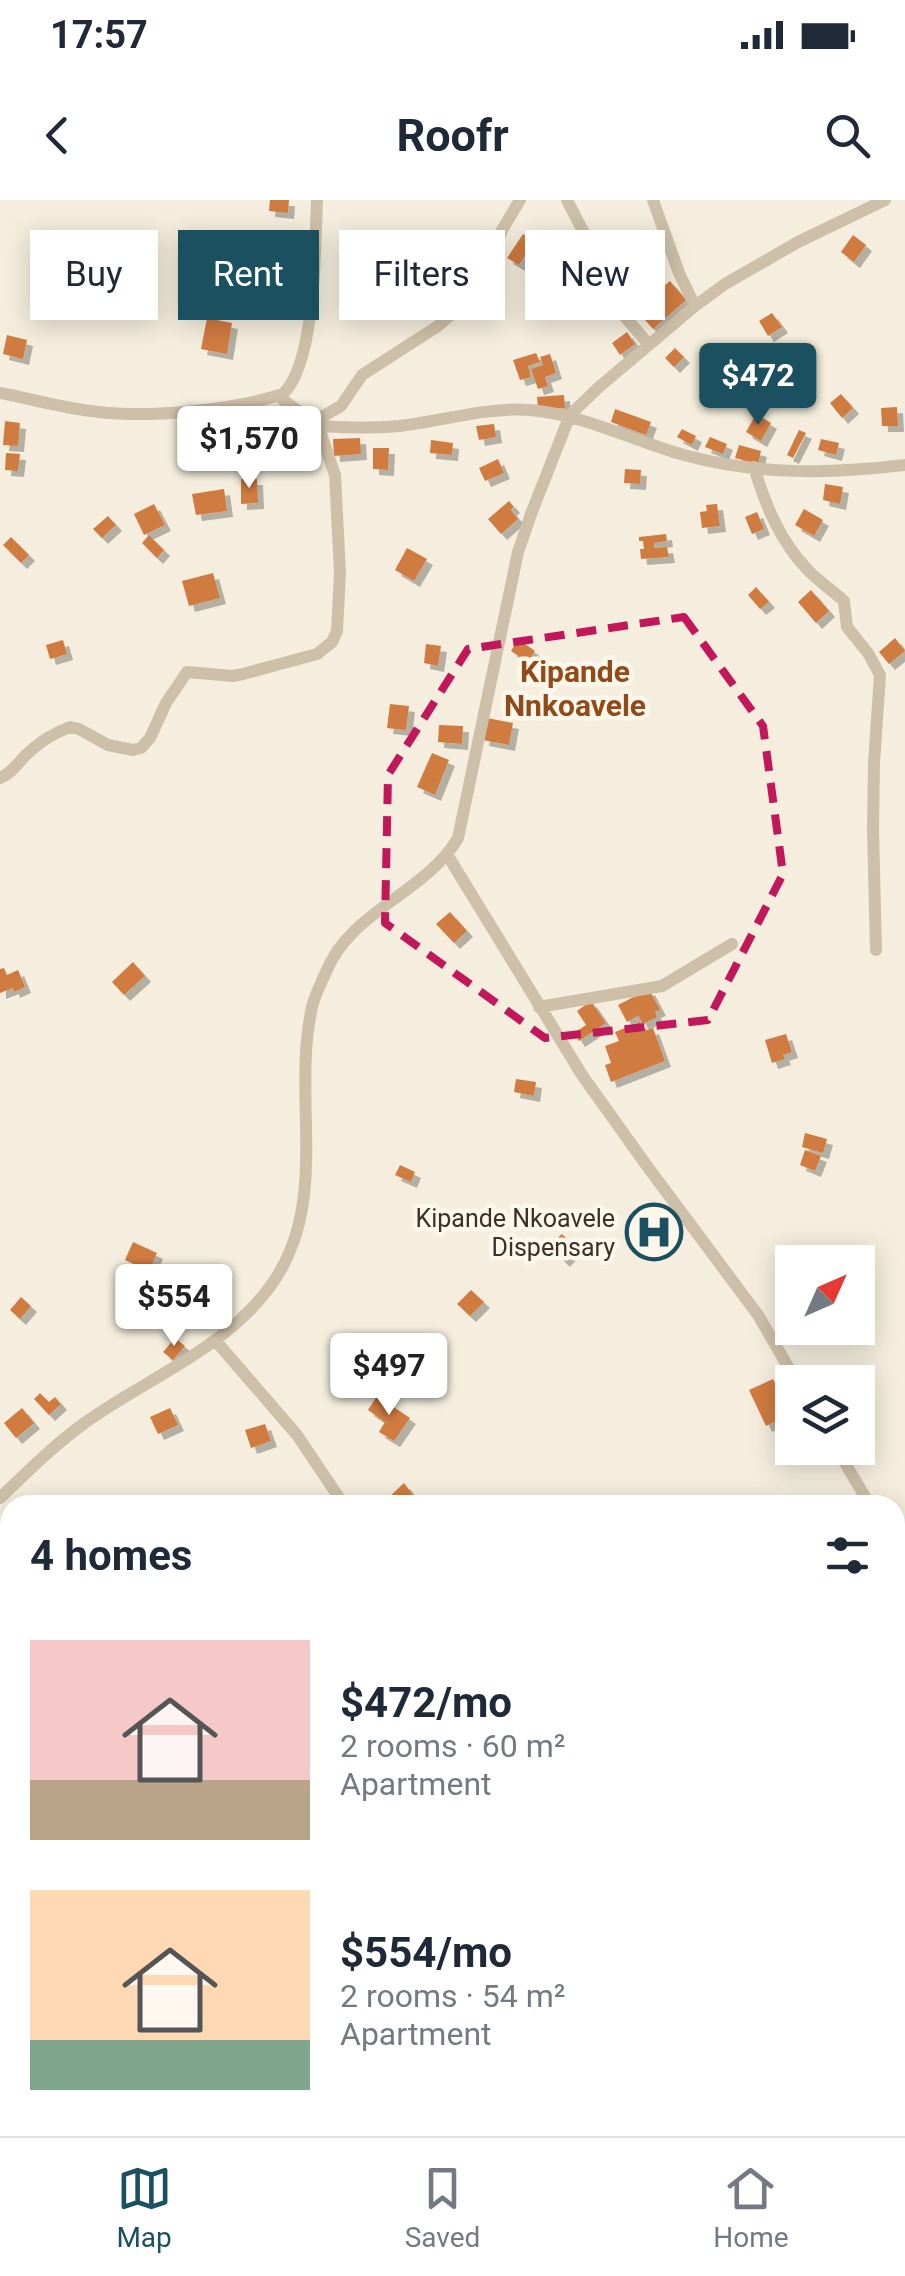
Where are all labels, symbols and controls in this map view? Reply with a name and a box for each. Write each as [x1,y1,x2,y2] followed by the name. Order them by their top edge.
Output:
[50,13,148,57] text: 17:57
[30,108,85,163] icon: back
[820,108,875,163] icon: search
[396,109,509,162] text: Roofr
[30,230,158,320] chip: Buy
[178,230,319,320] chip: Rent
[339,230,505,320] chip: Filters
[525,230,665,320] chip: New
[699,343,817,428] pin: $472
[721,356,795,394] text: $472
[168,406,330,491] pin: $1,570
[199,419,299,457] text: $1,570
[504,654,646,723] district label: Kipande Nnkoavele
[624,1202,684,1262] hospital icon: Kipande Nkoavele Dispensary
[416,1204,615,1262] place label: Kipande Nkoavele Dispensary
[775,1245,875,1345] north arrow
[775,1245,875,1465] map controls
[115,1264,233,1349] pin: $554
[137,1277,211,1315] text: $554
[330,1333,448,1418] pin: $497
[352,1346,426,1384] text: $497
[775,1365,875,1465] button: layers
[820,1528,875,1583] icon: filters
[30,1531,192,1580] text: 4 homes
[340,1678,512,1727] text: $472/mo
[110,1680,230,1800] icon: home
[340,1727,565,1765] text: 2 rooms · 60 m²
[340,1765,492,1803] text: Apartment
[340,1928,512,1977] text: $554/mo
[110,1930,230,2050] icon: home
[340,1977,565,2015] text: 2 rooms · 54 m²
[340,2015,492,2053] text: Apartment
[116,2161,172,2254] tab: Map
[405,2161,480,2254] tab: Saved
[713,2161,789,2254] tab: Home

